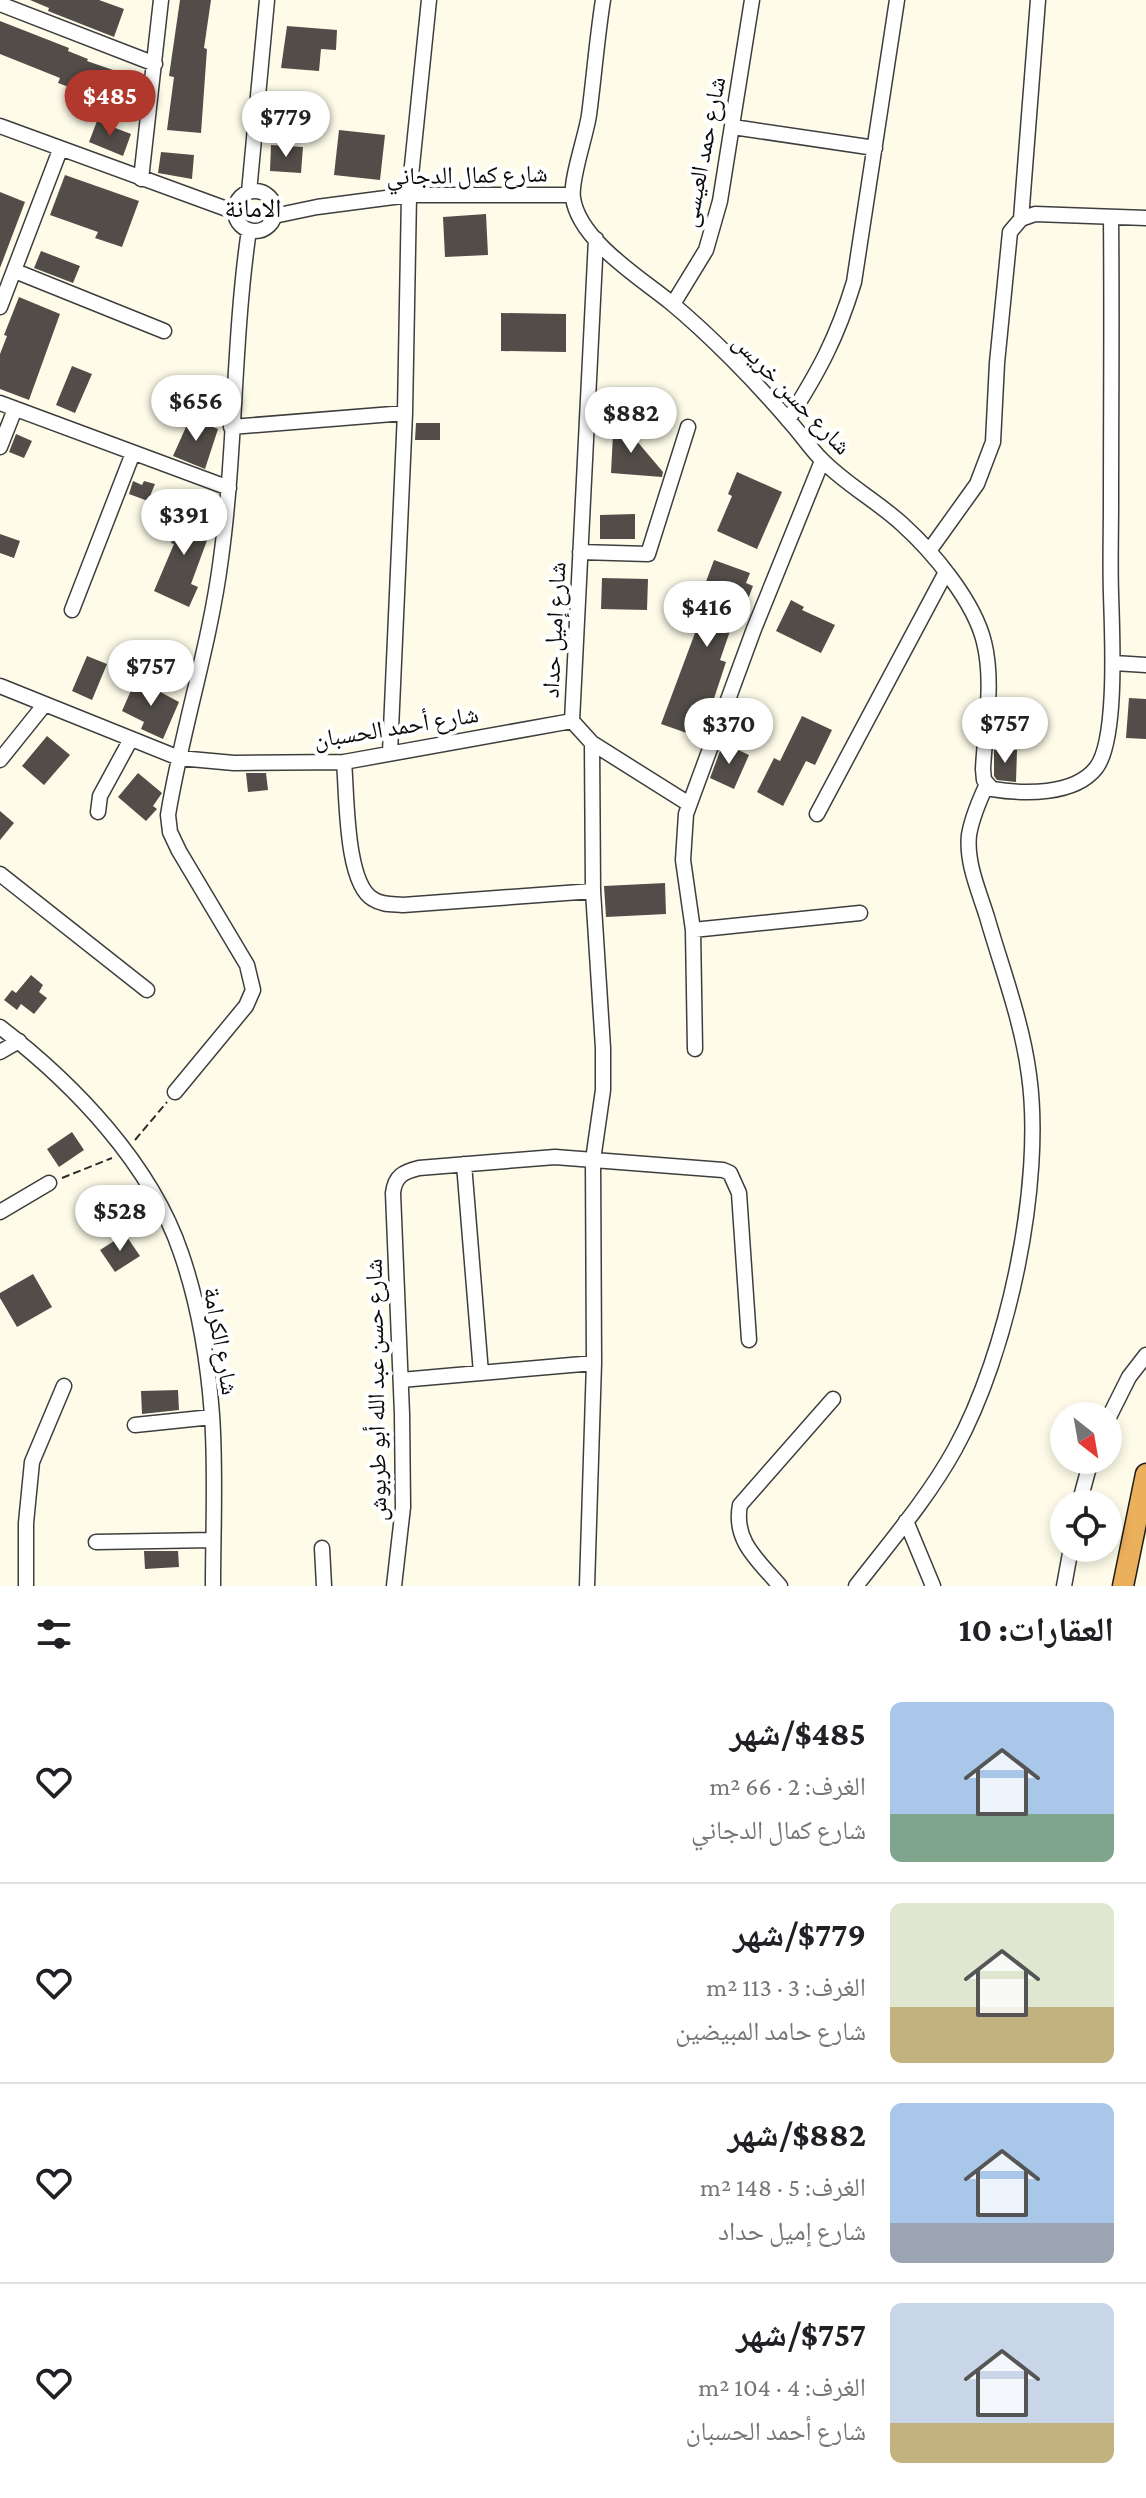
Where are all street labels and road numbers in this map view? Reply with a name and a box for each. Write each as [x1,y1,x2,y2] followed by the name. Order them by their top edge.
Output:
[675,74,732,230] street label: شارع حمد العيسى
[386,160,548,196] street label: شارع كمال الدجاني
[727,328,857,461] street label: شارع حسن خريس
[536,561,573,699] street label: شارع إميل حداد
[311,700,481,755] street label: شارع أحمد الحسبان
[360,1258,393,1522] street label: شارع حسن عبد الله أبو طربوش
[197,1285,244,1397] street label: شارع الكرامة

